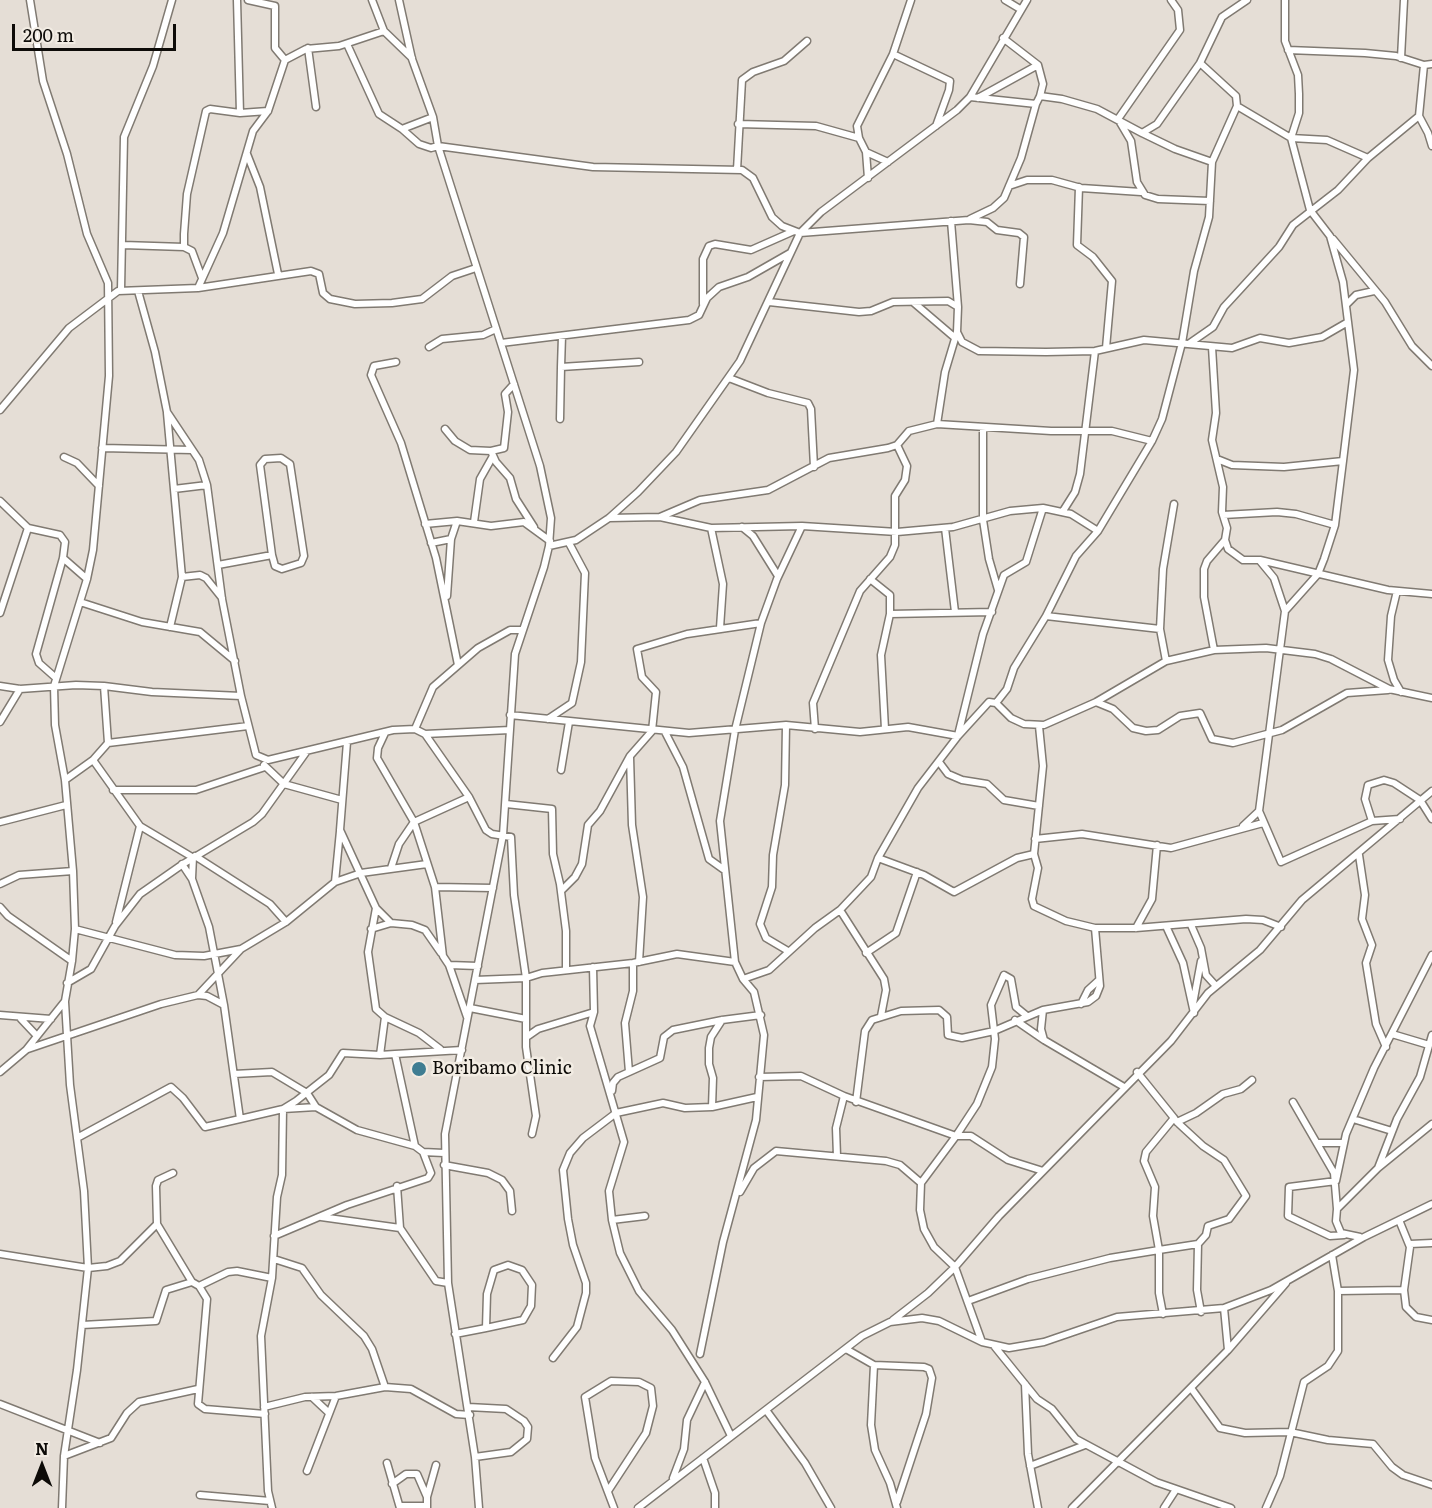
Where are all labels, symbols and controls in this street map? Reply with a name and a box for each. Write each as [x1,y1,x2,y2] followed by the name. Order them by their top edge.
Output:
[15,12,178,50] scale bar
[23,21,74,48] text: 200 m
[432,1058,572,1080] place label: Boribamo Clinic
[410,1060,428,1078] marker: Boribamo Clinic
[12,1436,72,1496] north arrow
[35,1436,49,1460] text: N

